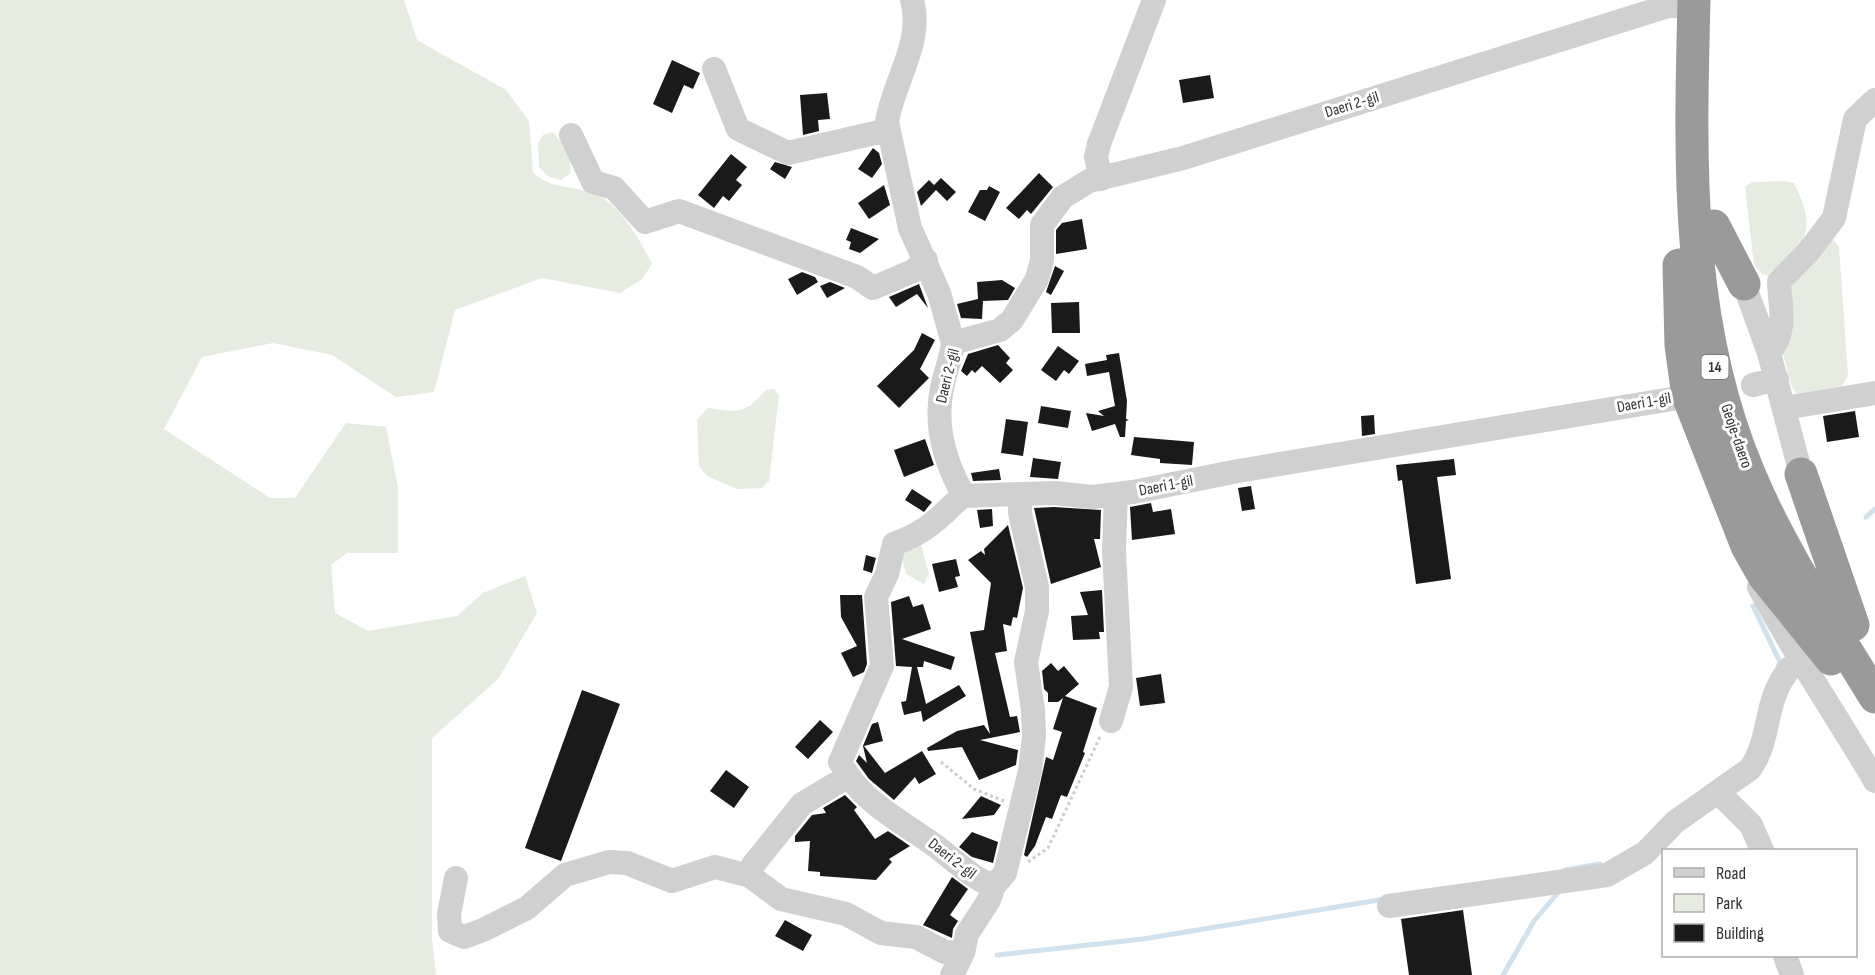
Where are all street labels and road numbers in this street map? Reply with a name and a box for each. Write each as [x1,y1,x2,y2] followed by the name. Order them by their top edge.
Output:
[1323,88,1381,122] street label: Daeri 2-gil
[932,347,964,405] street label: Daeri 2-gil
[1702,355,1728,379] road number: 14
[1615,389,1673,417] street label: Daeri 1-gil
[1716,401,1756,471] street label: Geoje-daero
[1137,471,1195,501] street label: Daeri 1-gil
[924,834,980,884] street label: Daeri 2-gil

